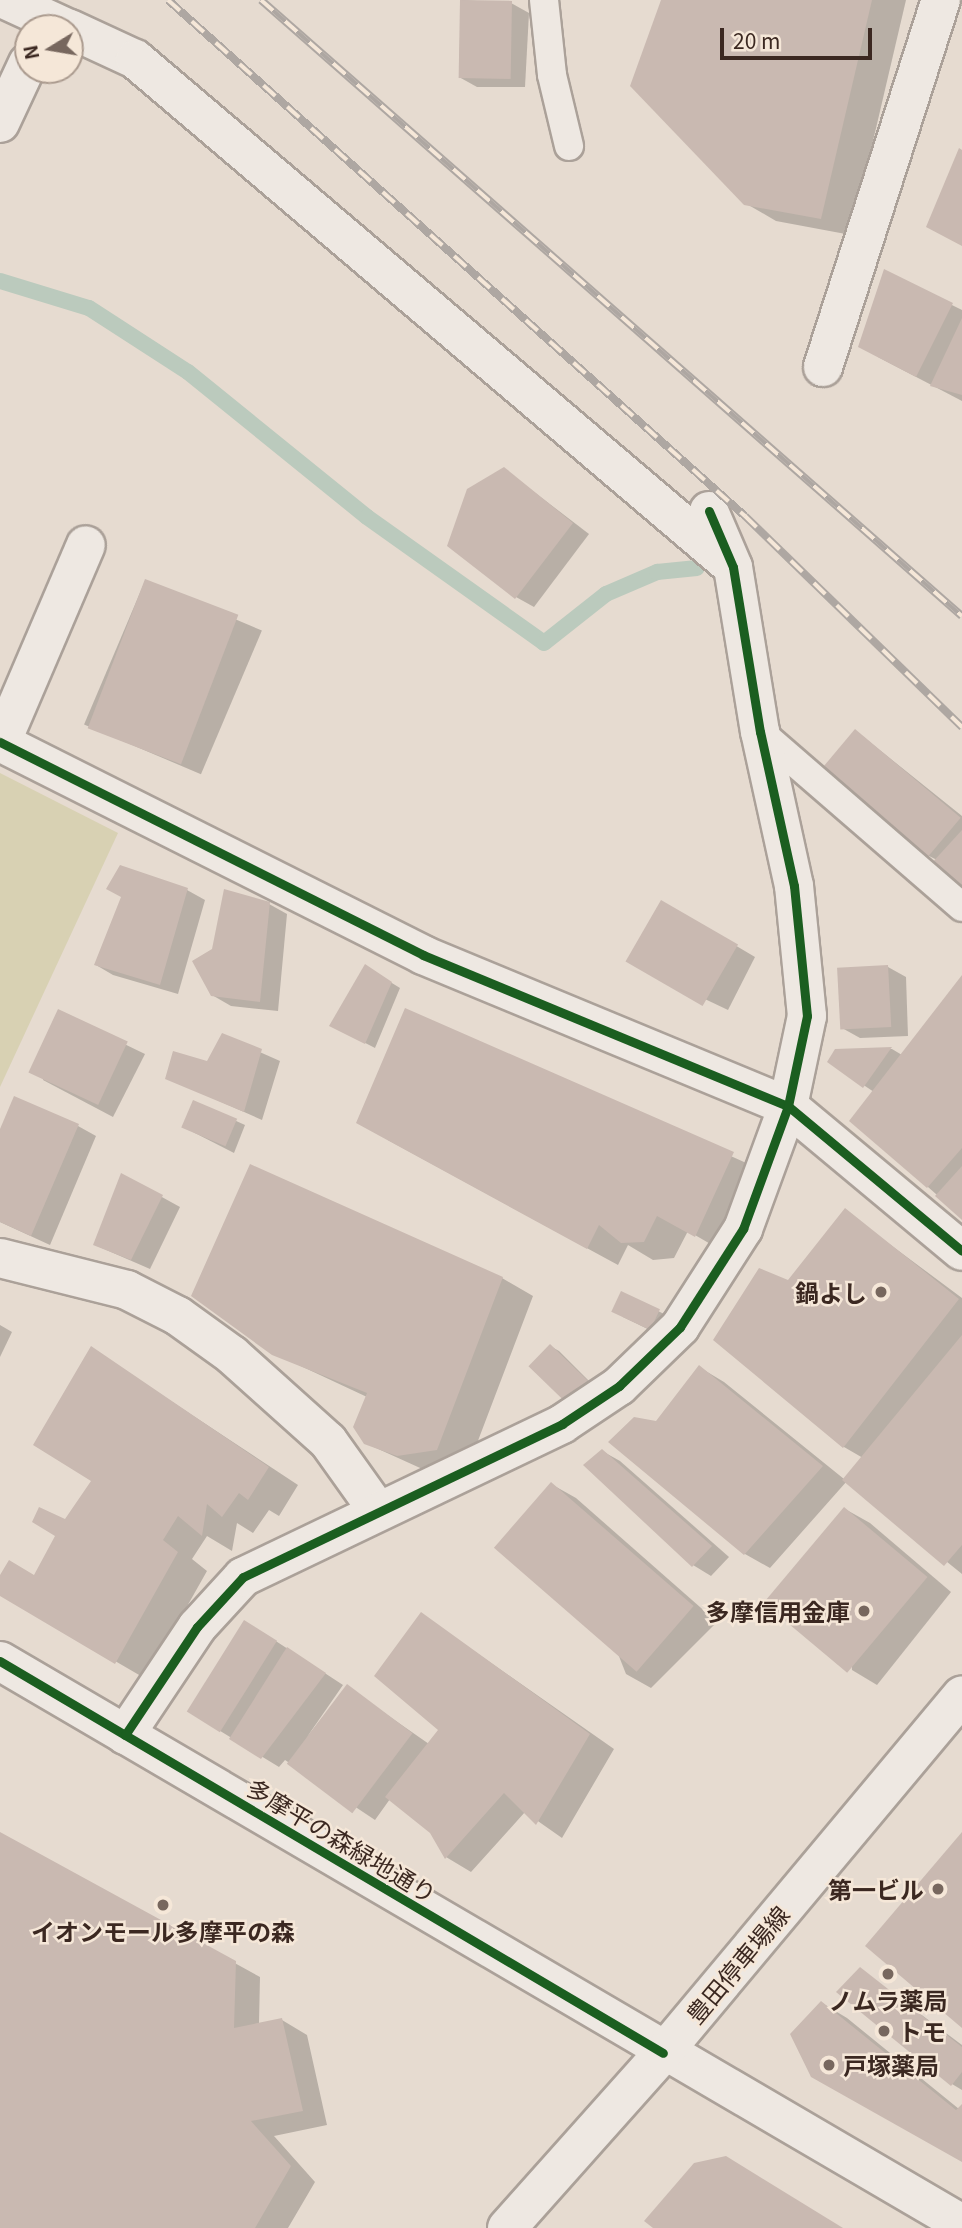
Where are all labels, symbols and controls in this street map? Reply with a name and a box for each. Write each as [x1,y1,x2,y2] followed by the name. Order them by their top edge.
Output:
[14,14,84,84] north arrow
[724,14,876,58] scale bar
[733,25,780,55] text: 20 m
[15,43,44,62] text: N
[795,1278,867,1306] place label: 鍋よし
[873,1284,889,1300] marker: 鍋よし
[706,1597,850,1625] place label: 多摩信用金庫
[856,1603,872,1619] marker: 多摩信用金庫
[242,1772,442,1908] street label: 多摩平の森緑地通り
[828,1875,924,1903] place label: 第一ビル
[930,1881,946,1897] marker: 第一ビル
[155,1897,171,1913] marker: イオンモール多摩平の森
[680,1900,794,2028] street label: 豊田停車場線
[31,1917,295,1945] place label: イオンモール多摩平の森
[880,1966,896,1982] marker: ノムラ薬局
[828,1986,948,2014] place label: ノムラ薬局
[898,2017,946,2045] place label: トモ
[876,2023,892,2039] marker: トモ
[843,2051,939,2079] place label: 戸塚薬局
[821,2057,837,2073] marker: 戸塚薬局

